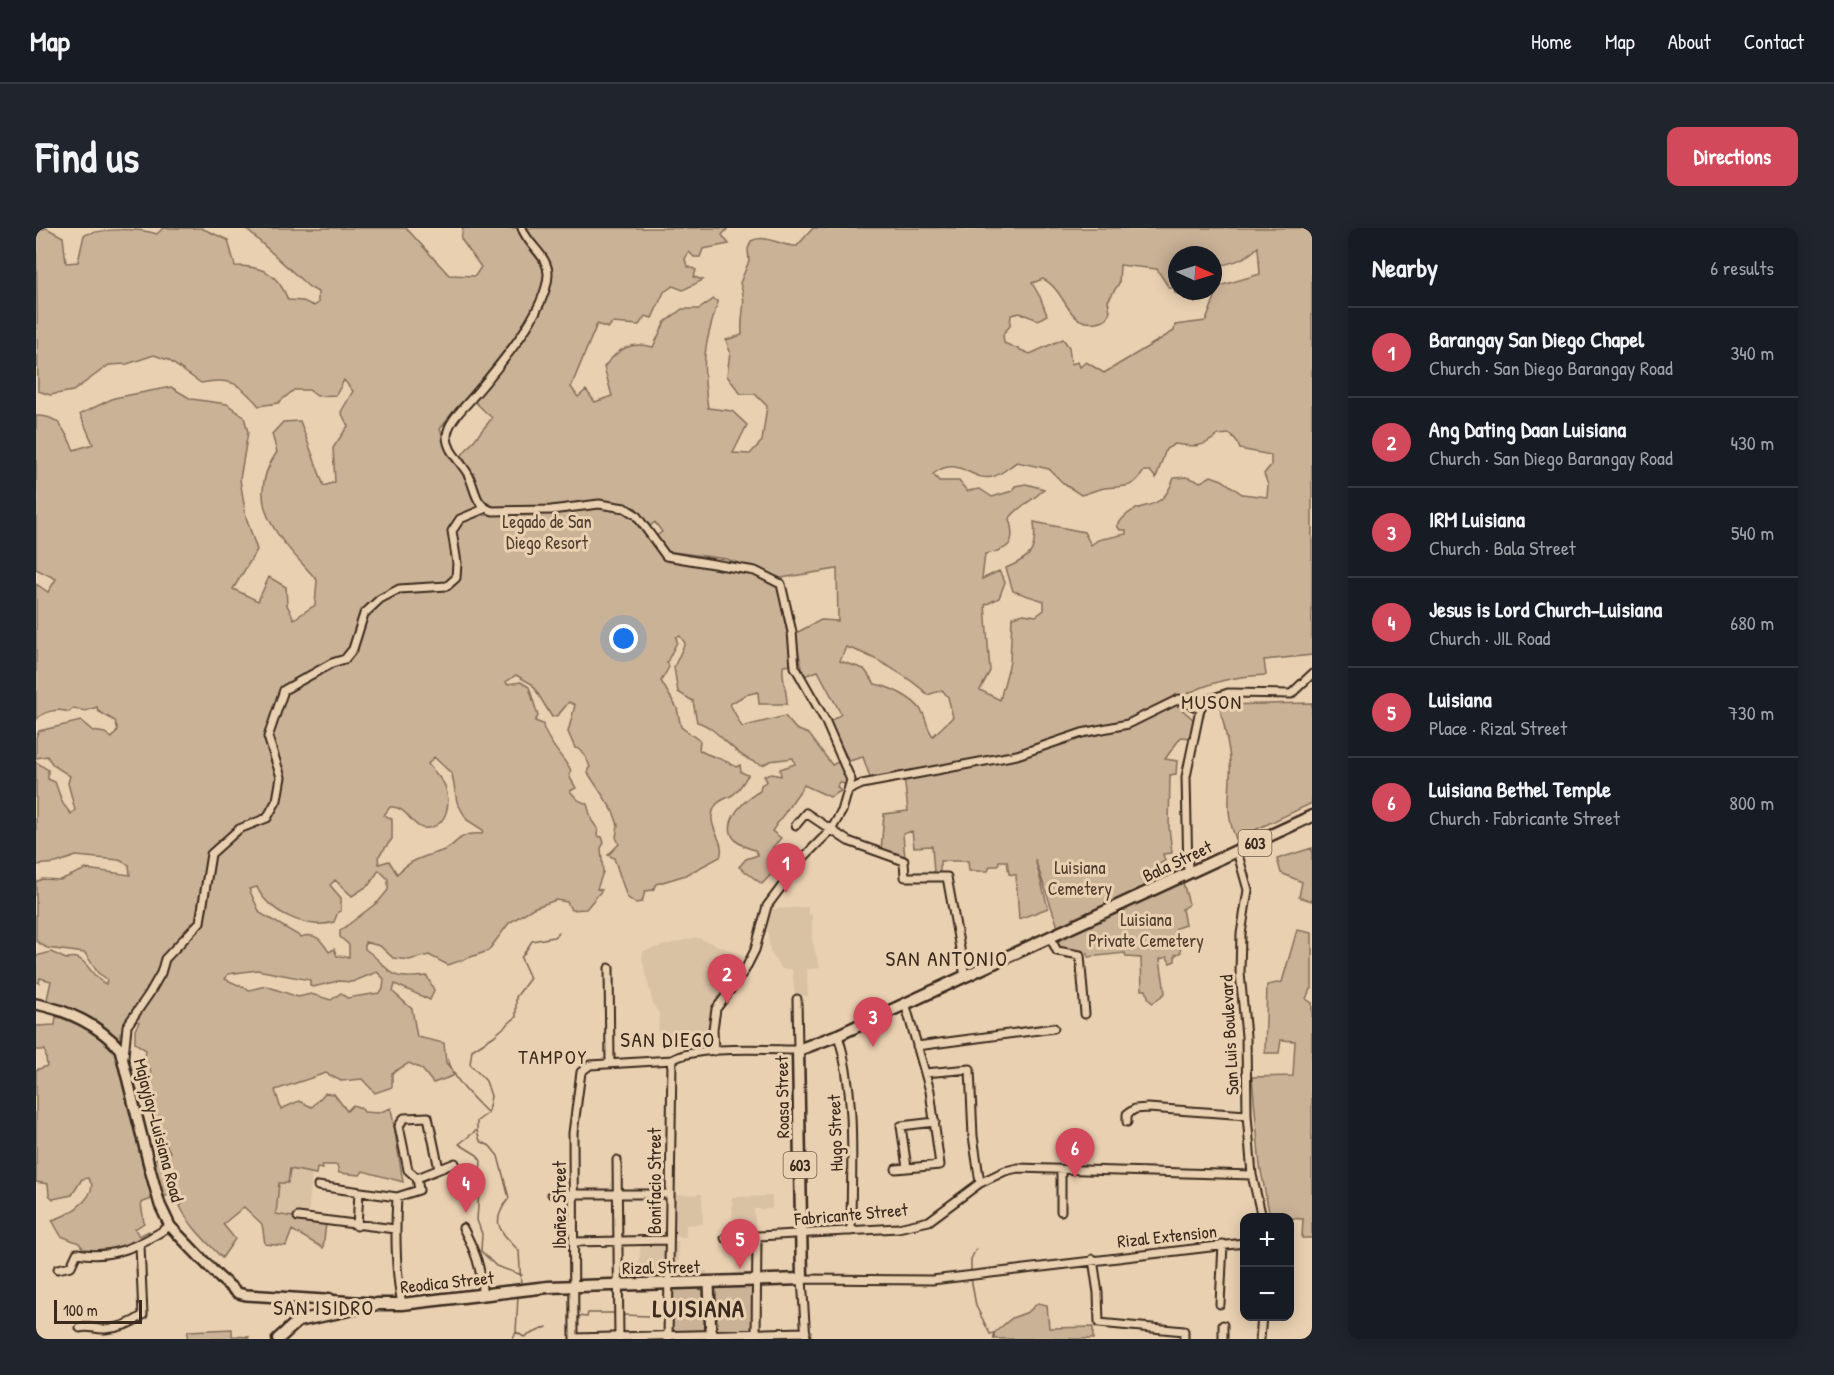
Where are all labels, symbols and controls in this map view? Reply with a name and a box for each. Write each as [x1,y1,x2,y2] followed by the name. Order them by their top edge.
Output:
[30,22,70,60] text: Map
[1531,27,1572,56] text: Home
[1605,27,1635,56] text: Map
[1668,27,1711,56] text: About
[1744,27,1804,56] text: Contact
[1667,127,1798,186] button: Directions
[36,128,139,185] text: Find us
[1168,246,1222,300] north arrow
[1372,250,1438,285] text: Nearby
[1710,254,1774,281] text: 6 results
[1429,324,1644,354] text: Barangay San Diego Chapel
[1388,339,1395,366] text: 1
[1730,339,1774,366] text: 340 m
[1429,354,1673,381] text: Church · San Diego Barangay Road
[1429,414,1626,444] text: Ang Dating Daan Luisiana
[1387,429,1396,456] text: 2
[1730,429,1774,456] text: 430 m
[1429,444,1673,471] text: Church · San Diego Barangay Road
[1429,504,1525,534] text: IRM Luisiana
[502,509,592,555] park label: Legado de San Diego Resort
[1387,519,1396,546] text: 3
[1731,519,1774,546] text: 540 m
[1429,534,1576,561] text: Church · Bala Street
[1429,594,1662,624] text: Jesus is Lord Church-Luisiana
[1388,609,1395,636] text: 4
[1730,609,1774,636] text: 680 m
[609,624,638,653] your location
[1429,624,1550,651] text: Church · JIL Road
[1429,684,1492,714] text: Luisiana
[1181,688,1243,715] district label: MUSON
[1387,699,1396,726] text: 5
[1728,699,1774,726] text: 730 m
[1429,714,1567,741] text: Place · Rizal Street
[1429,774,1611,804] text: Luisiana Bethel Temple
[1388,789,1395,816] text: 6
[1729,789,1774,816] text: 800 m
[1429,804,1620,831] text: Church · Fabricante Street
[1238,830,1272,856] road number: 603
[1138,834,1217,888] street label: Bala Street
[766,844,806,893] pin: 1
[1048,855,1113,901] park label: Luisiana Cemetery
[1088,907,1204,953] park label: Luisiana Private Cemetery
[885,944,1009,973] district label: SAN ANTONIO
[708,954,746,1004] pin: 2
[1213,974,1245,1096] street label: San Luis Boulevard
[854,998,892,1047] pin: 3
[620,1025,716,1054] district label: SAN DIEGO
[518,1043,588,1070] district label: TAMPOY
[128,1055,190,1205] street label: Majayjay-Luisiana Road
[769,1055,795,1138] street label: Roasa Street
[821,1093,849,1172] street label: Hugo Street
[642,1127,667,1234] street label: Bonifacio Street
[1056,1128,1094,1178] pin: 6
[784,1152,816,1178] road number: 603
[547,1160,572,1249] street label: Ibañez Street
[446,1164,486,1213] pin: 4
[792,1197,910,1231] street label: Fabricante Street
[1240,1213,1294,1321] map controls
[1240,1213,1294,1267] button: +
[1116,1218,1218,1254] street label: Rizal Extension
[720,1220,760,1269] pin: 5
[622,1254,701,1280] street label: Rizal Street
[399,1265,496,1299] street label: Reodica Street
[1240,1267,1294,1321] button: −
[653,1292,745,1324] district label: LUISIANA
[273,1293,375,1322] district label: SAN ISIDRO
[54,1297,142,1324] scale bar
[63,1299,98,1321] text: 100 m

